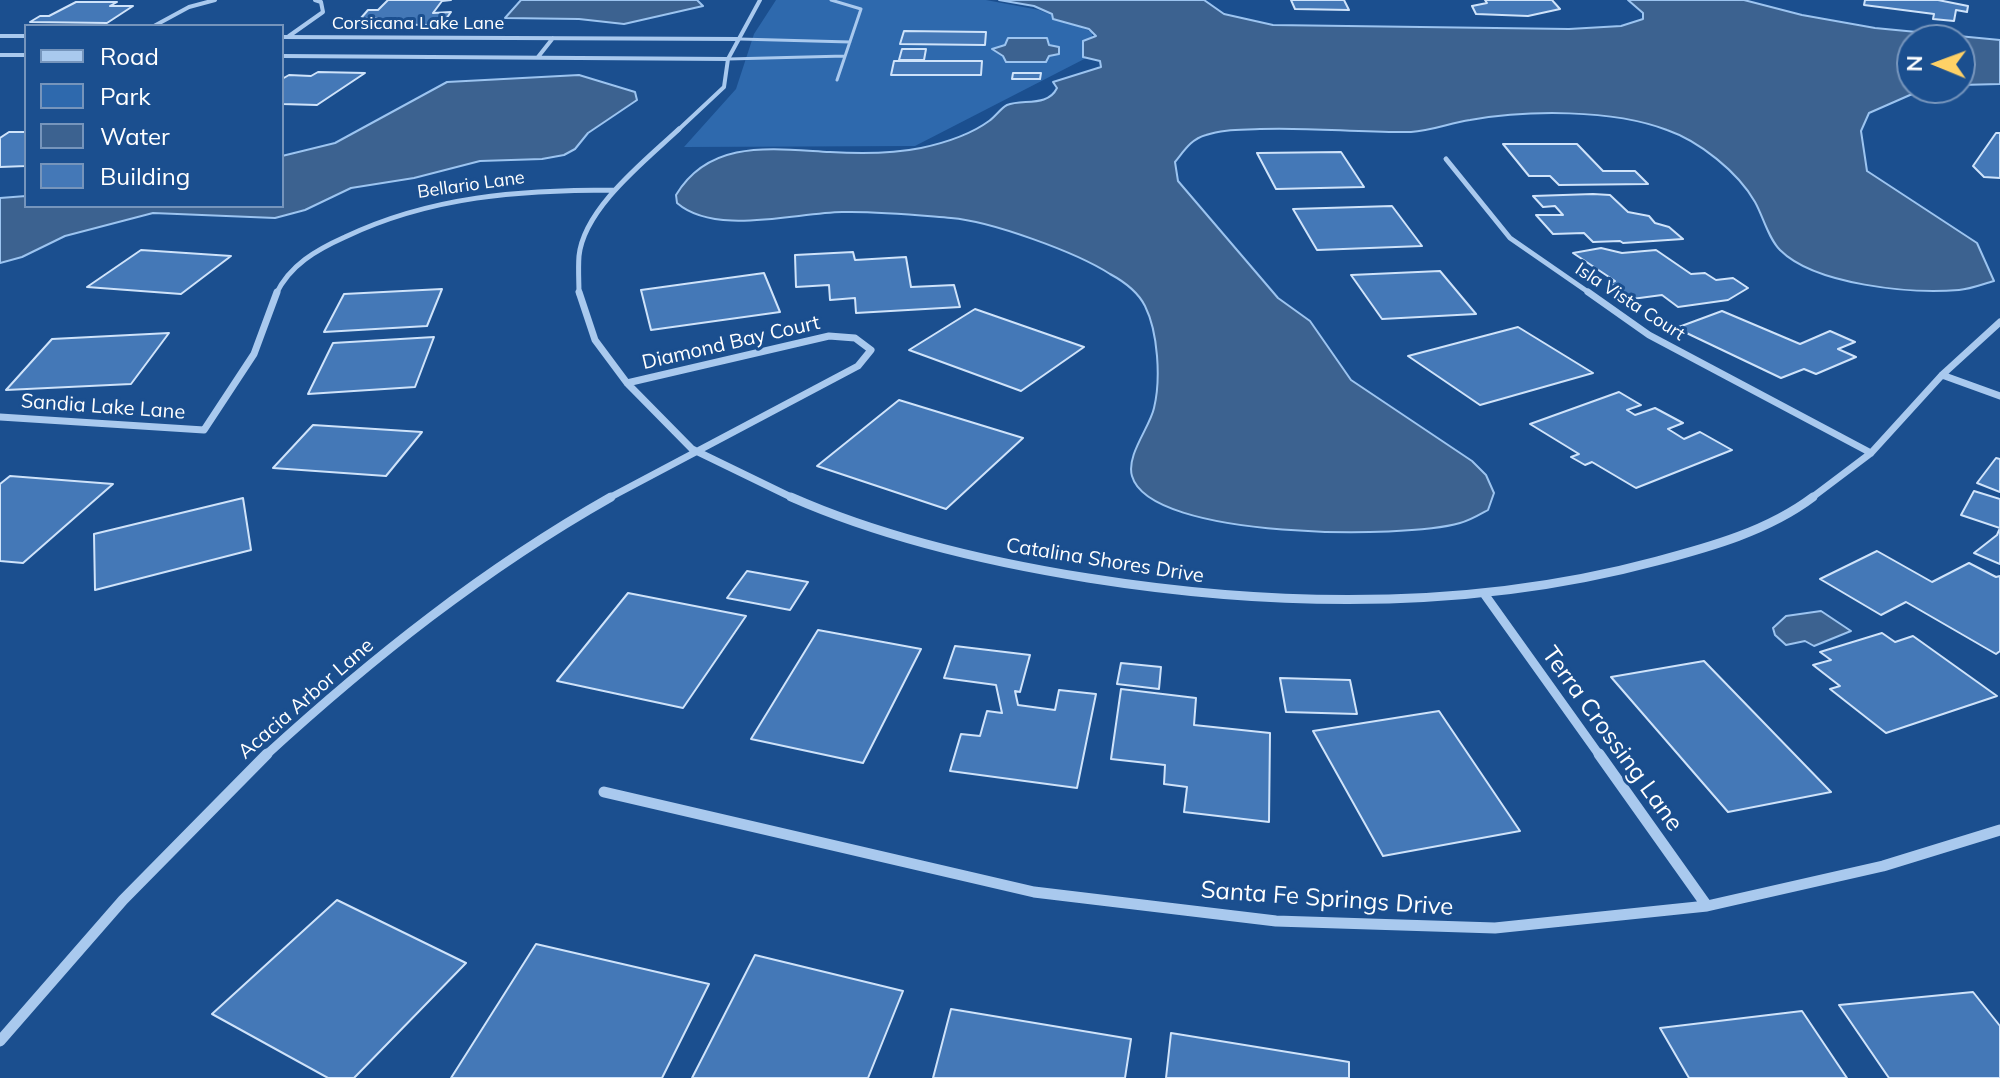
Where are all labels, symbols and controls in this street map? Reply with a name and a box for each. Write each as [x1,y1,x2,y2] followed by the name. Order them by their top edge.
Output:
[332,13,504,35] street label: Corsicana Lake Lane
[24,24,284,208] legend
[1896,24,1976,104] north arrow
[100,41,159,71] text: Road
[1900,55,1928,72] text: N
[100,81,151,111] text: Park
[100,121,170,151] text: Water
[100,161,190,191] text: Building
[416,167,526,203] street label: Bellario Lane
[1571,258,1689,346] street label: Isla Vista Court
[640,311,822,375] street label: Diamond Bay Court
[20,389,186,425] street label: Sandia Lake Lane
[1004,534,1206,588] street label: Catalina Shores Drive
[233,634,379,764] street label: Acacia Arbor Lane
[1535,641,1689,837] street label: Terra Crossing Lane
[1200,876,1454,922] street label: Santa Fe Springs Drive

